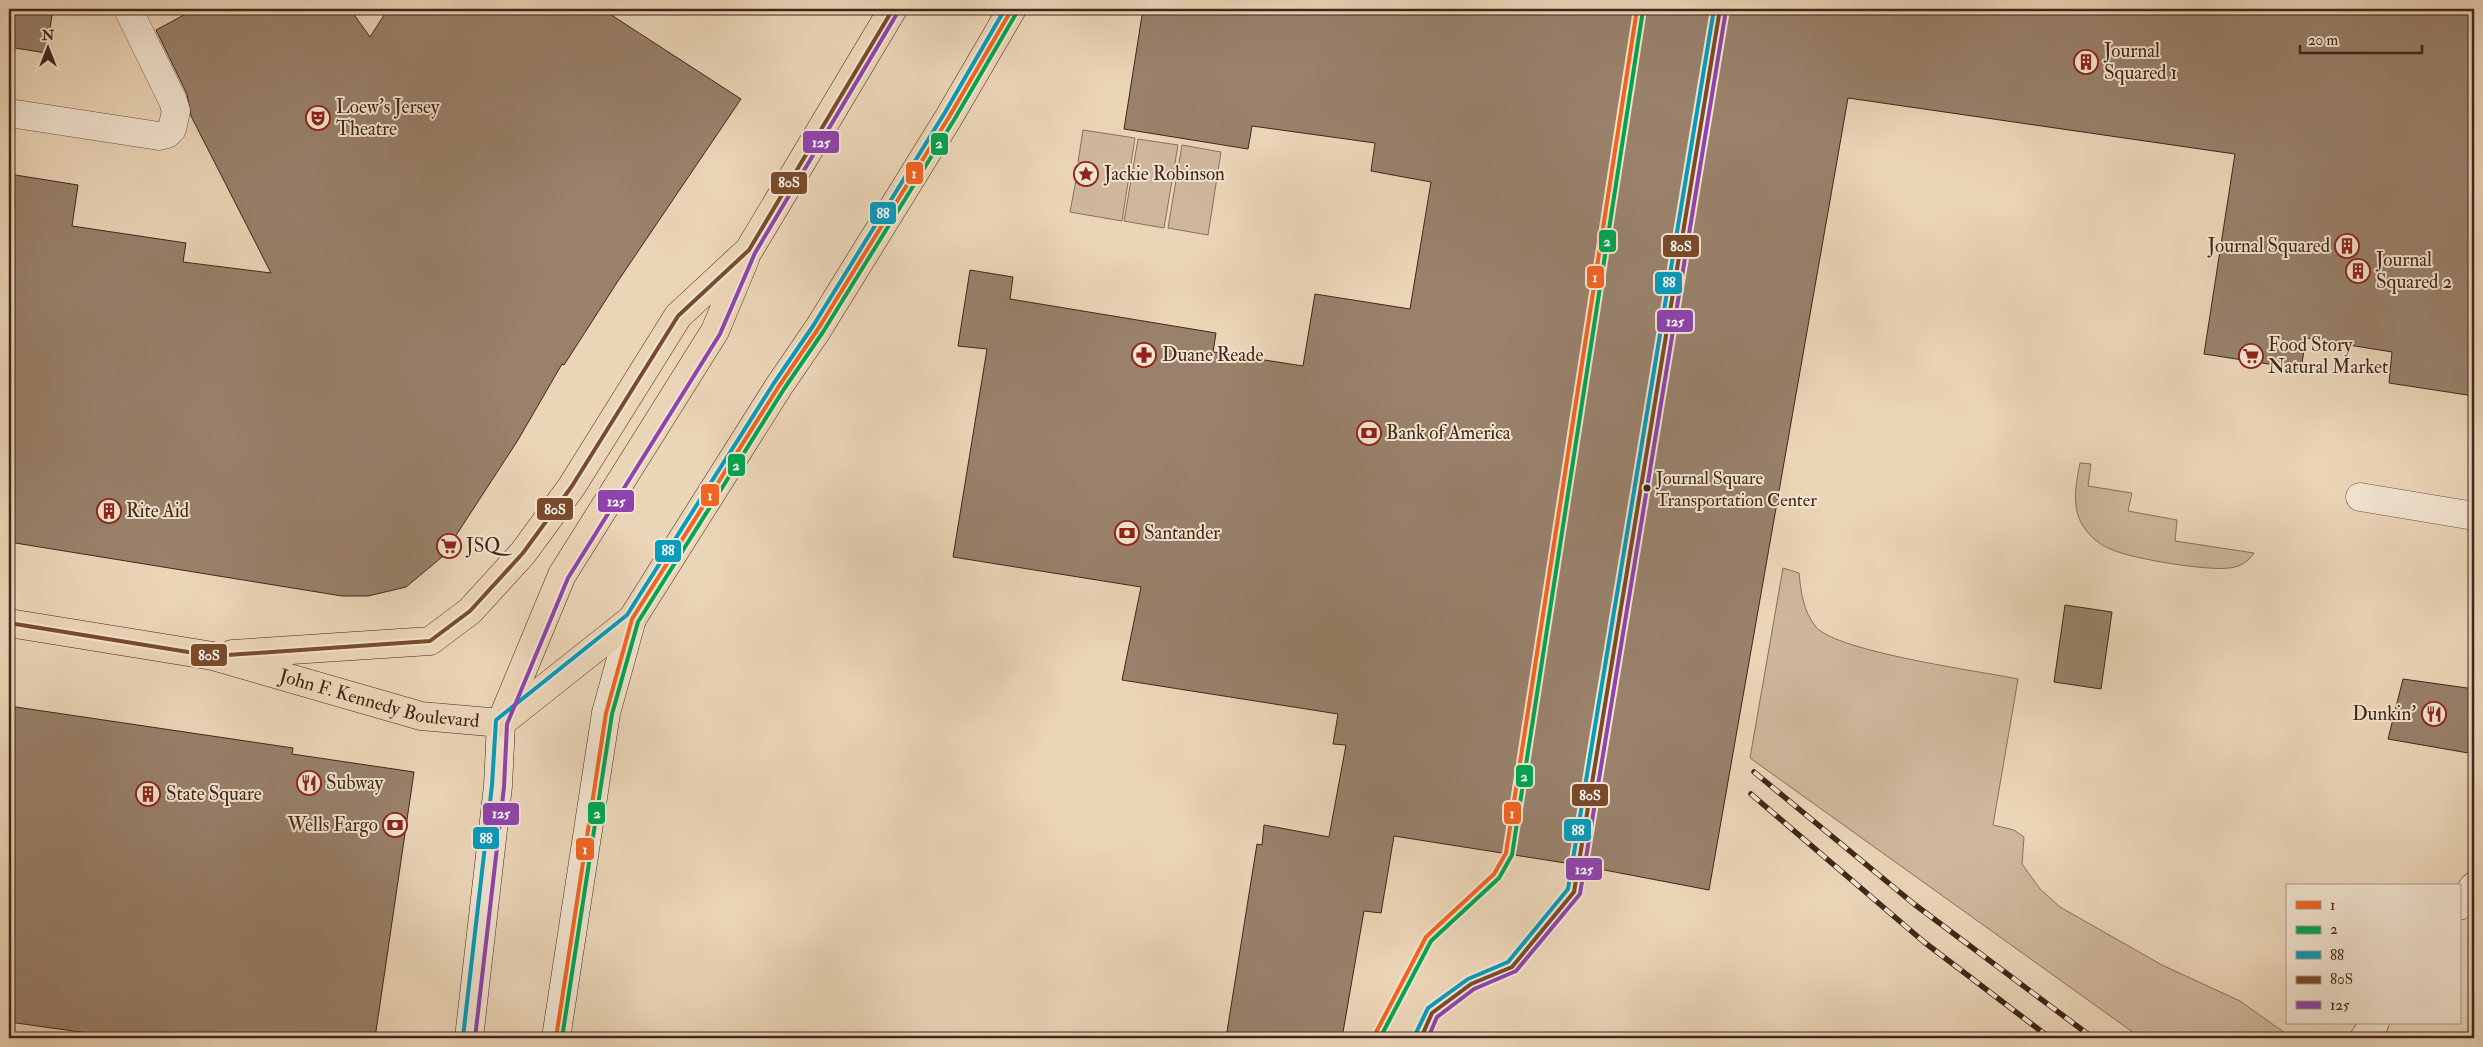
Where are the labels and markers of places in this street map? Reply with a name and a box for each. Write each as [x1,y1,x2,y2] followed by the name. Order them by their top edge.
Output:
[2103,39,2177,85] place label: Journal Squared 1
[2073,49,2099,75] building icon: Journal Squared 1
[336,95,440,141] place label: Loew's Jersey Theatre
[305,105,331,131] theatre icon: Loew's Jersey Theatre
[1073,161,1099,187] place icon: Jackie Robinson
[1103,162,1225,186] place label: Jackie Robinson
[2334,233,2360,259] building icon: Journal Squared
[2207,234,2331,258] place label: Journal Squared
[2375,248,2452,294] place label: Journal Squared 2
[2345,258,2371,284] building icon: Journal Squared 2
[2268,333,2388,379] place label: Food Story Natural Market
[1131,342,1157,368] pharmacy icon: Duane Reade
[1162,343,1263,367] place label: Duane Reade
[2238,343,2264,369] supermarket icon: Food Story Natural Market
[1356,420,1382,446] bank icon: Bank of America
[1386,421,1511,445] place label: Bank of America
[1655,467,1817,512] place label: Journal Square Transportation Center
[1642,483,1652,493] marker: Journal Square Transportation Center
[96,498,122,524] building icon: Rite Aid
[126,499,190,523] place label: Rite Aid
[1114,520,1140,546] bank icon: Santander
[1144,521,1220,545] place label: Santander
[436,533,462,559] supermarket icon: JSQ
[465,534,512,558] place label: JSQ
[2421,701,2447,727] restaurant icon: Dunkin'
[2352,702,2416,726] place label: Dunkin'
[296,770,322,796] restaurant icon: Subway
[326,771,384,795] place label: Subway
[135,781,161,807] building icon: State Square
[166,782,262,806] place label: State Square
[382,812,408,838] bank icon: Wells Fargo
[286,813,378,837] place label: Wells Fargo

